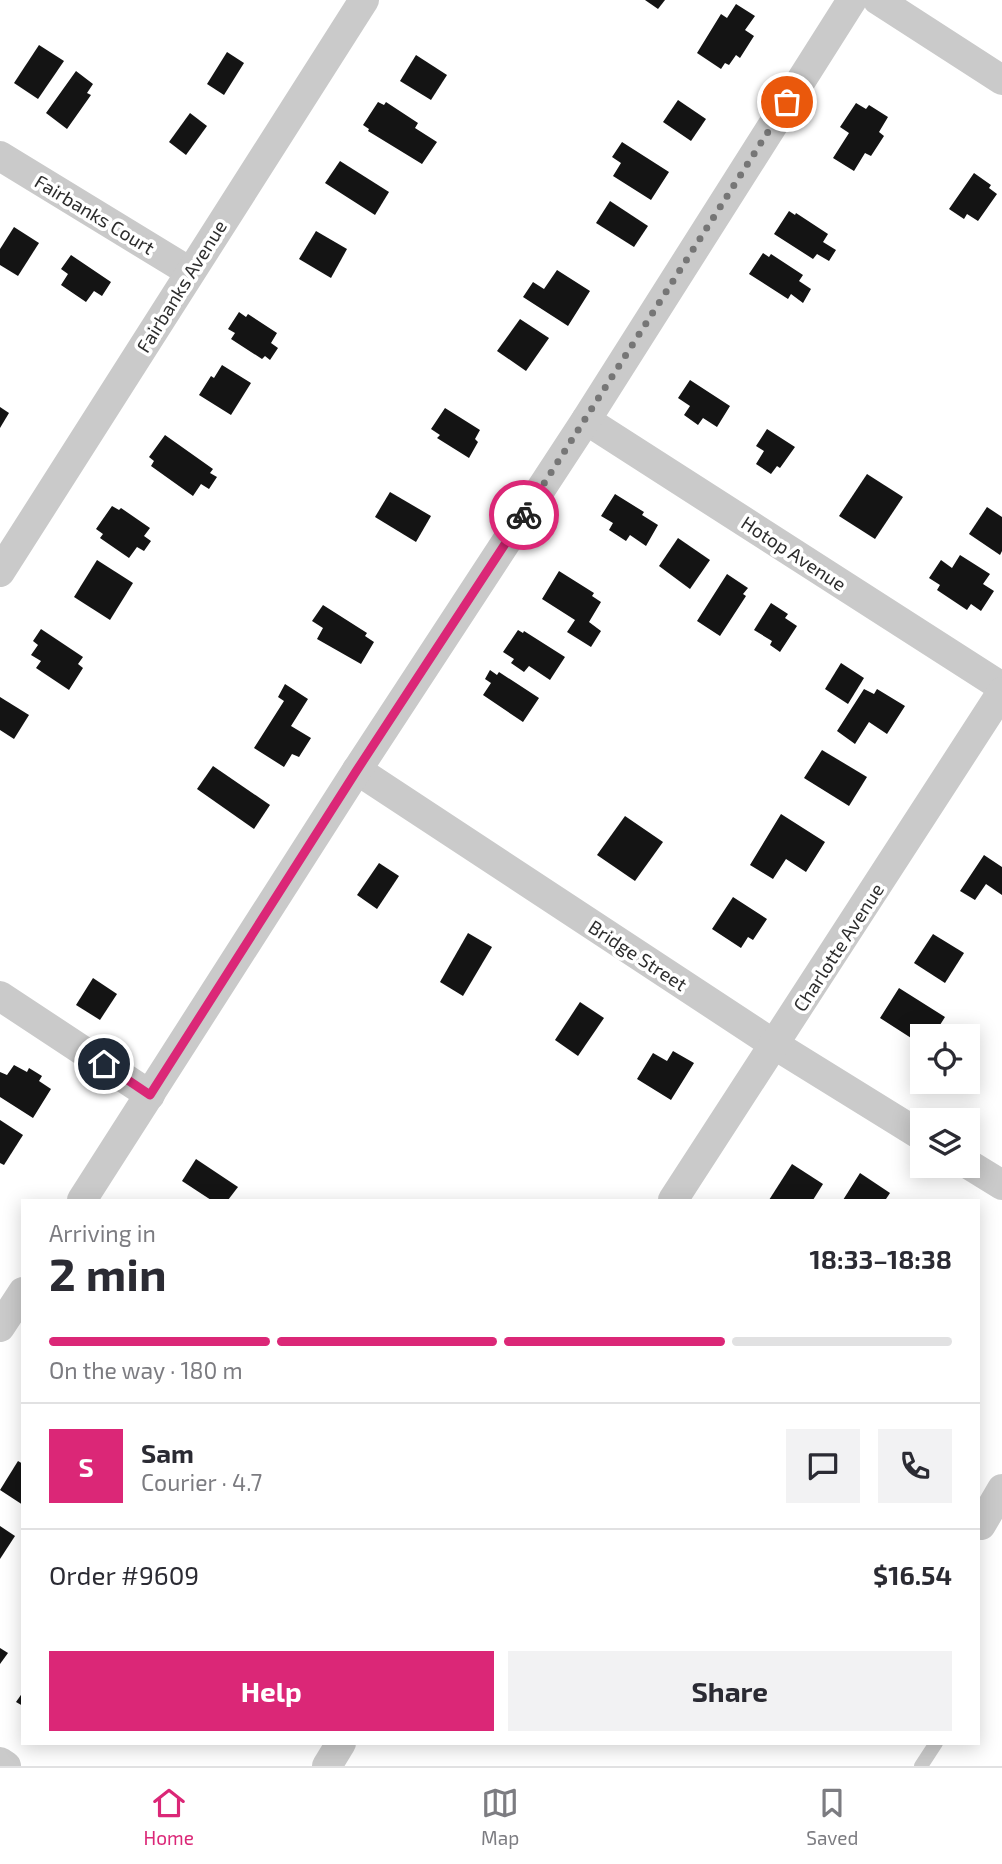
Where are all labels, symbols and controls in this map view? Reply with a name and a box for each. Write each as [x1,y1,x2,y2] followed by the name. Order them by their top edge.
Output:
[757,72,817,132] pin
[768,83,806,121] icon: bag
[31,169,159,259] street label: Fairbanks Court
[131,216,231,356] street label: Fairbanks Avenue
[489,480,559,550] courier
[505,496,543,534] icon: bike
[737,511,851,595] street label: Hotop Avenue
[788,878,888,1016] street label: Charlotte Avenue
[584,915,692,995] street label: Bridge Street
[910,1024,980,1178] map controls
[910,1024,980,1094] button: locate
[74,1034,134,1094] pin
[85,1045,123,1083] icon: home
[910,1108,980,1178] button: layers
[49,1219,156,1247] text: Arriving in
[810,1243,952,1274] text: 18:33–18:38
[49,1245,167,1300] text: 2 min
[49,1356,243,1384] text: On the way · 180 m
[786,1429,860,1503] button: chat
[878,1429,952,1503] button: phone
[141,1437,194,1468] text: Sam
[78,1451,94,1482] text: S
[141,1468,262,1496] text: Courier · 4.7
[49,1559,199,1590] text: Order #9609
[873,1559,952,1590] text: $16.54
[49,1651,494,1731] button: Help
[508,1651,952,1731] button: Share
[144,1784,194,1849] tab: Home
[481,1784,519,1849] tab: Map
[806,1784,858,1849] tab: Saved

